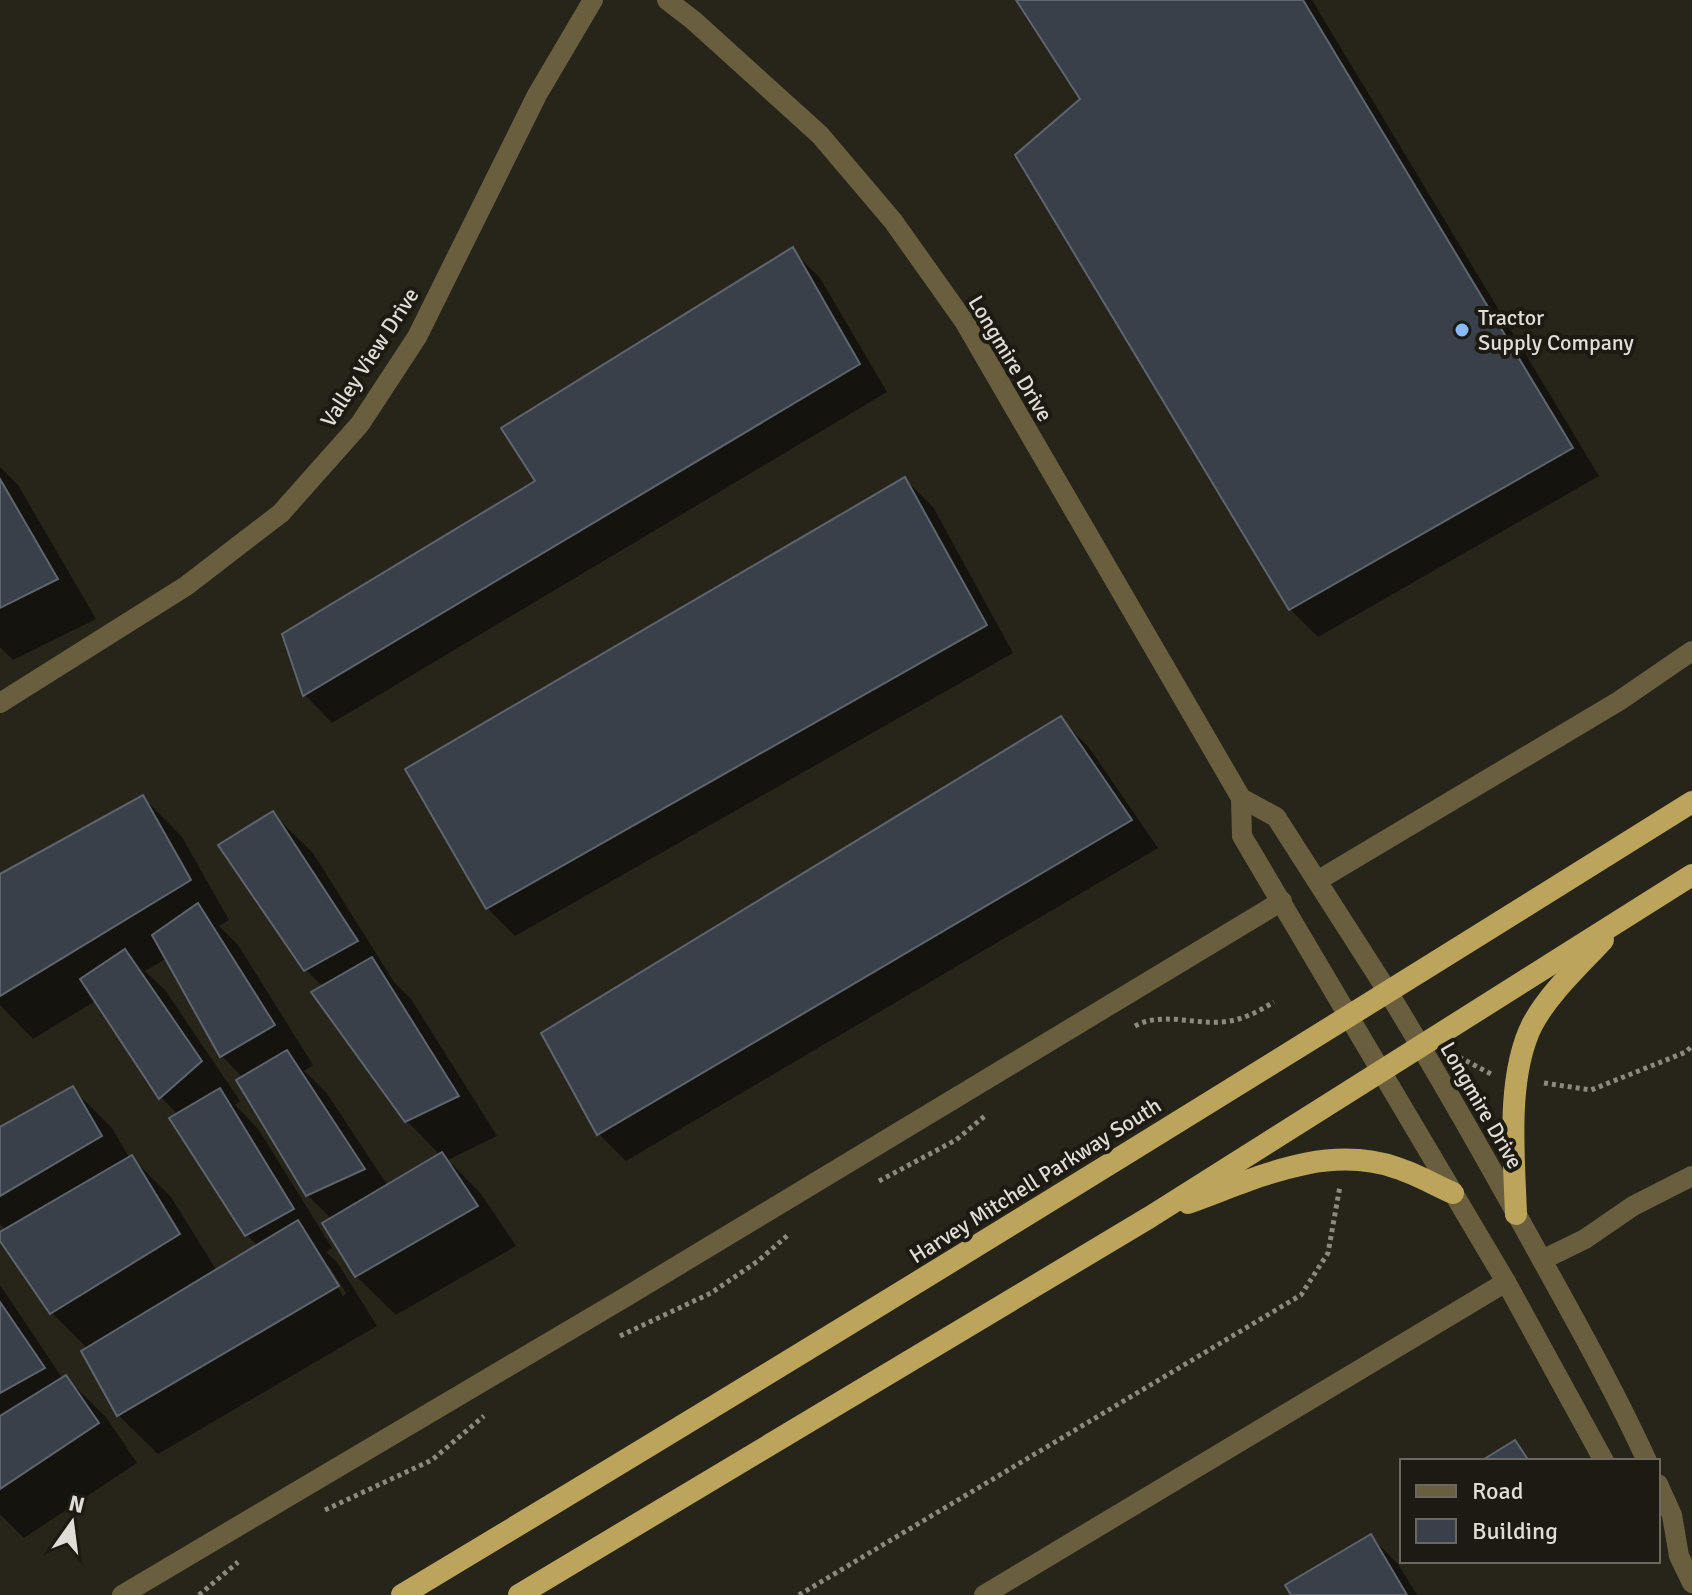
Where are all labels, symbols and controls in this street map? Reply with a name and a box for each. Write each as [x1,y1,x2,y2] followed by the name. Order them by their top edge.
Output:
[314,283,424,432] street label: Valley View Drive
[962,290,1059,426] street label: Longmire Drive
[1478,304,1634,356] place label: Tractor Supply Company
[1453,321,1471,339] marker: Tractor Supply Company
[1434,1037,1529,1174] street label: Longmire Drive
[904,1092,1166,1269] street label: Harvey Mitchell Parkway South
[1400,1459,1660,1563] legend
[1472,1476,1523,1506] text: Road
[32,1483,112,1563] north arrow
[66,1489,87,1519] text: N
[1472,1516,1558,1546] text: Building

